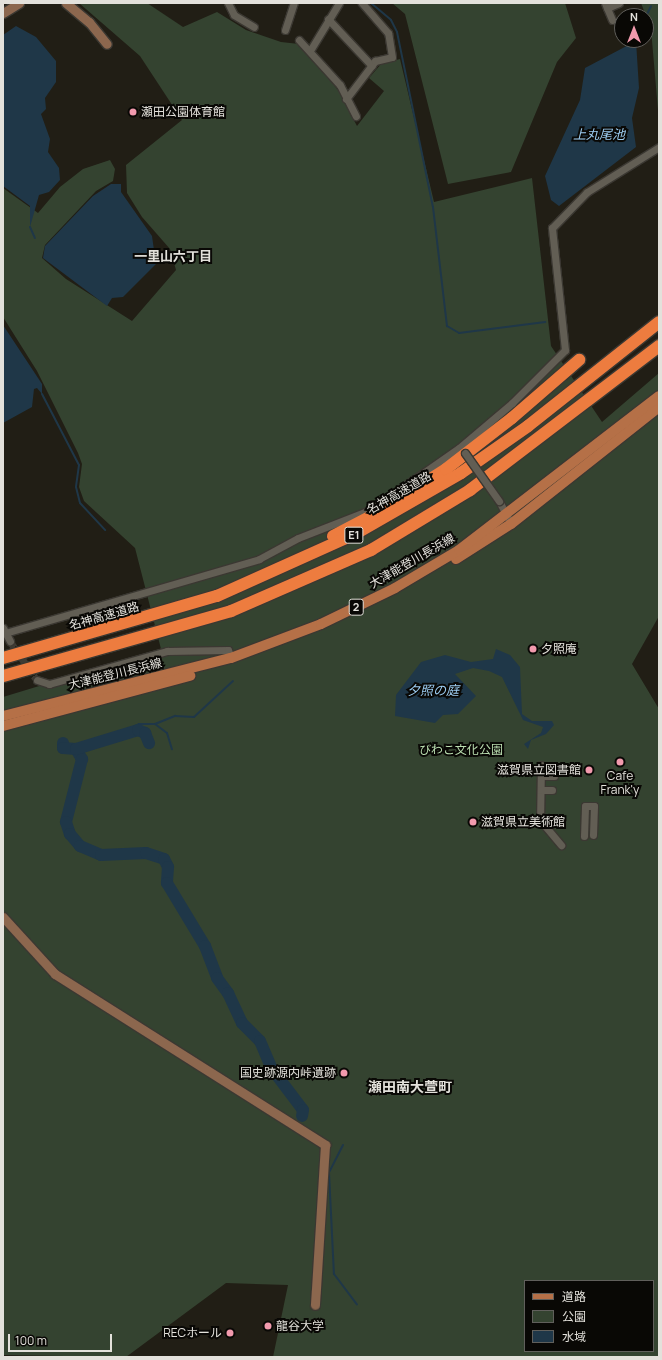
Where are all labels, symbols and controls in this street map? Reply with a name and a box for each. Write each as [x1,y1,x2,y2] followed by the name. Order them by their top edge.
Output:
[614,8,654,48] north arrow
[630,9,638,24] text: N
[141,105,225,119] place label: 瀬田公園体育館
[128,107,138,117] marker: 瀬田公園体育館
[573,126,625,142] water label: 上丸尾池
[134,248,212,264] district label: 一里山六丁目
[364,469,434,517] street label: 名神高速道路
[344,526,364,544] road number: E1
[367,531,457,591] street label: 大津能登川長浜線
[348,598,364,616] road number: 2
[67,599,141,633] street label: 名神高速道路
[541,642,577,656] place label: 夕照庵
[528,644,538,654] marker: 夕照庵
[67,655,163,693] street label: 大津能登川長浜線
[407,682,459,698] water label: 夕照の庭
[419,743,503,757] park label: びわこ文化公園
[615,757,625,767] marker: Cafe Frank'y
[497,763,581,777] place label: 滋賀県立図書館
[584,765,594,775] marker: 滋賀県立図書館
[601,769,639,797] place label: Cafe Frank'y
[481,815,565,829] place label: 滋賀県立美術館
[468,817,478,827] marker: 滋賀県立美術館
[240,1066,336,1080] place label: 国史跡源内峠遺跡
[339,1068,349,1078] marker: 国史跡源内峠遺跡
[368,1079,452,1095] district label: 瀬田南大萱町
[524,1280,654,1352] legend
[562,1288,586,1305] text: 道路
[562,1308,586,1325] text: 公園
[276,1319,324,1333] place label: 龍谷大学
[263,1321,273,1331] marker: 龍谷大学
[10,1326,114,1352] scale bar
[163,1326,222,1340] place label: RECホール
[225,1328,235,1338] marker: RECホール
[562,1328,586,1345] text: 水域
[15,1332,47,1349] text: 100 m

